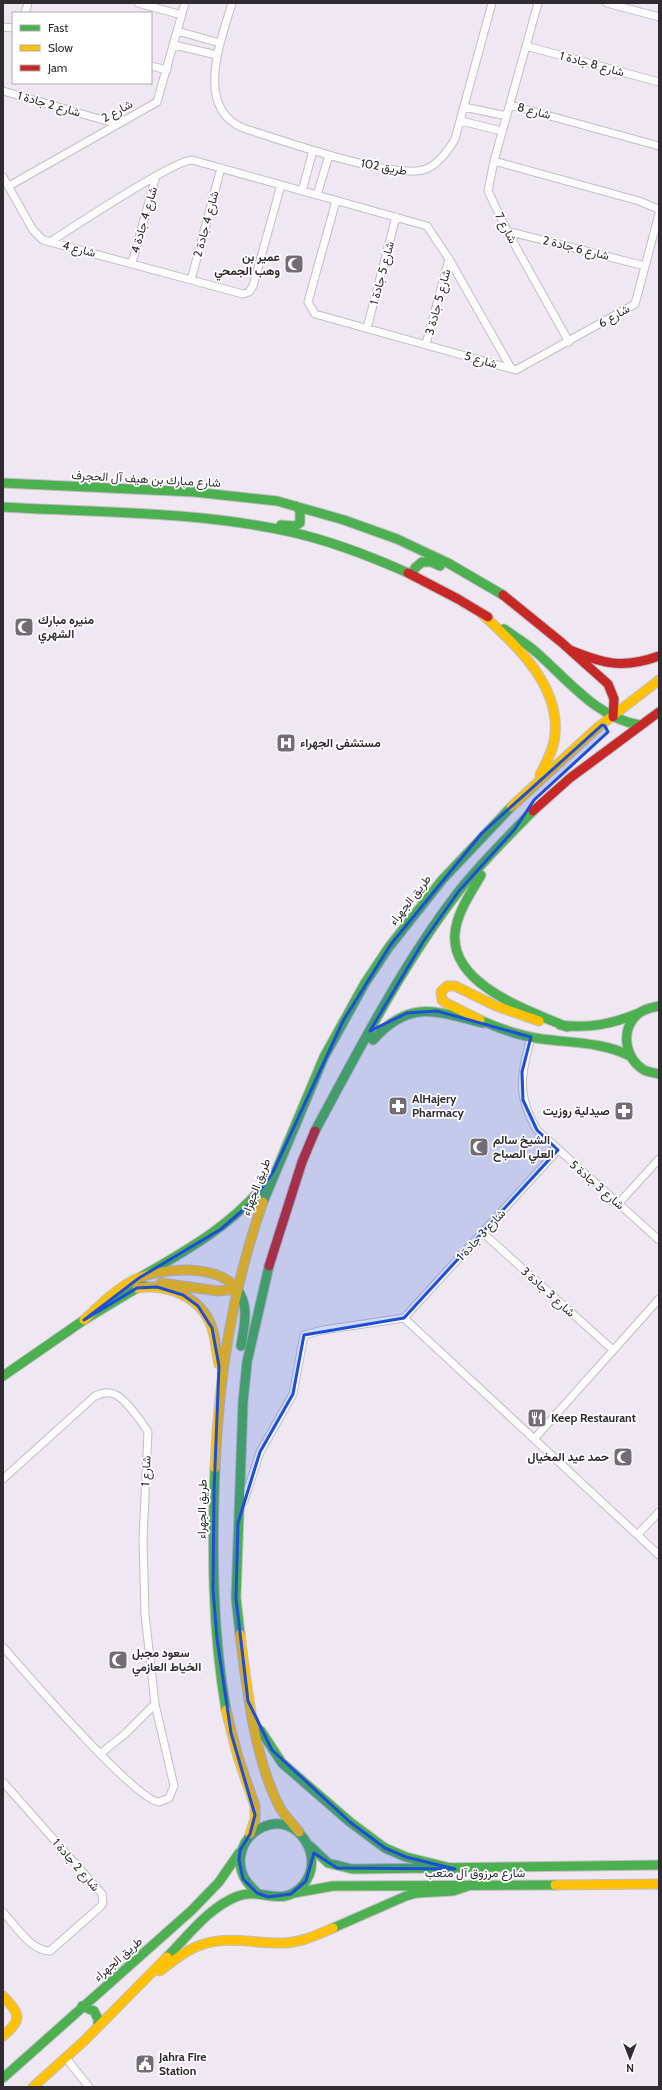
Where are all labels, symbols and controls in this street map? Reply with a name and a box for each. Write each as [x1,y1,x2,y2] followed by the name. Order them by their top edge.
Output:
[12,12,152,84] legend
[48,20,68,35] text: Fast
[48,40,73,55] text: Slow
[558,48,626,81] street label: شارع 8 جادة 1
[47,60,67,75] text: Jam
[15,87,82,122] street label: شارع 2 جادة 1
[99,96,136,127] street label: شارع 2
[515,99,553,124] street label: شارع 8
[360,155,409,179] street label: طريق 102
[127,185,162,255] street label: شارع 4 جادة 4
[189,189,223,259] street label: شارع 4 جادة 2
[490,210,521,247] street label: شارع 7
[541,232,611,265] street label: شارع 6 جادة 2
[60,237,97,262] street label: شارع 4
[366,239,399,307] street label: شارع 5 جادة 1
[214,249,280,281] place label: عمير بن وهب الجمحي
[283,253,305,275] mosque icon: عمير بن وهب الجمحي
[422,267,455,337] street label: شارع 5 جادة 3
[595,301,633,332] street label: شارع 6
[462,348,499,373] street label: شارع 5
[71,467,221,492] street label: شارع مبارك بن هيف آل الحجرف
[38,612,95,644] place label: منيره مبارك الشهري
[13,616,35,638] mosque icon: منيره مبارك الشهري
[275,732,297,754] hospital icon: مستشفى الجهراء
[300,735,381,751] place label: مستشفى الجهراء
[385,871,435,929] street label: طريق الجهراء
[412,1091,464,1120] place label: AlHajery Pharmacy
[387,1095,409,1117] pharmacy icon: AlHajery Pharmacy
[613,1100,635,1122] pharmacy icon: صيدلية روزيت
[543,1103,610,1119] place label: صيدلية روزيت
[493,1132,554,1164] place label: الشيخ سالم العلي الصباح
[468,1136,490,1158] mosque icon: الشيخ سالم العلي الصباح
[238,1156,274,1218] street label: طريق الجهراء
[566,1157,628,1214] street label: شارع 3 جادة 5
[453,1206,510,1265] street label: شارع 3 جادة 1
[517,1263,579,1321] street label: شارع 3 جادة 3
[526,1407,548,1429] restaurant icon: Keep Restaurant
[551,1410,636,1425] place label: Keep Restaurant
[612,1446,634,1468] mosque icon: حمد عيد المخيال
[527,1449,609,1464] place label: حمد عيد المخيال
[137,1455,156,1487] street label: شارع 1
[193,1479,211,1539] street label: طريق الجهراء
[132,1645,201,1677] place label: سعود مجبل الخياط العازمي
[107,1649,129,1671] mosque icon: سعود مجبل الخياط العازمي
[48,1835,103,1895] street label: شارع 2 جادة 1
[425,1865,525,1882] street label: شارع مرزوق آل متعب
[90,1933,146,1985] street label: طريق الجهراء
[610,2038,650,2078] north arrow
[158,2049,207,2078] place label: Jahra Fire Station
[134,2053,156,2075] public building icon: Jahra Fire Station
[626,2061,634,2075] text: N

